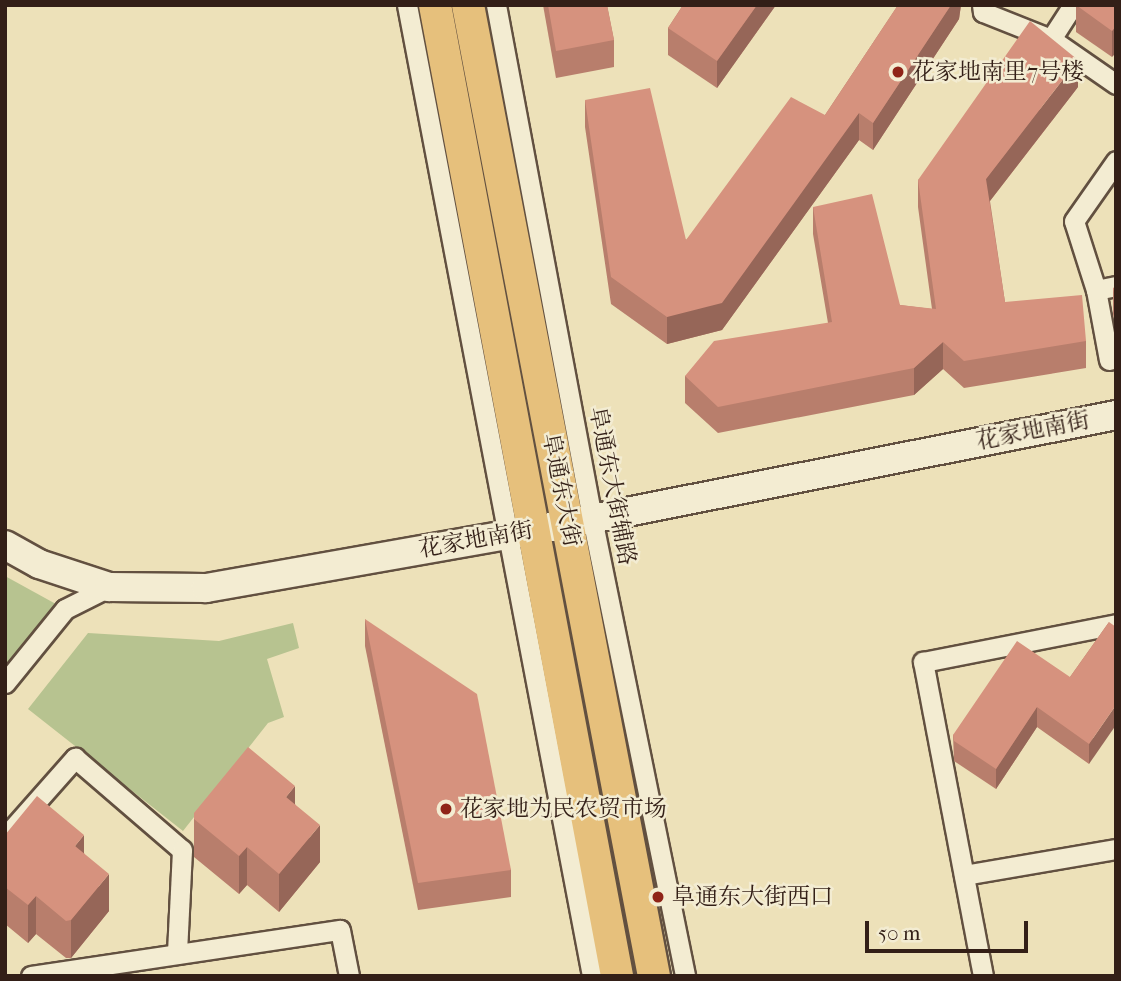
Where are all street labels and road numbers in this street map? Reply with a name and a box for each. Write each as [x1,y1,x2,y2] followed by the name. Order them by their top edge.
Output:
[583,404,641,568] street label: 阜通东大街辅路
[974,406,1092,456] street label: 花家地南街
[536,431,586,549] street label: 阜通东大街
[417,516,535,564] street label: 花家地南街

